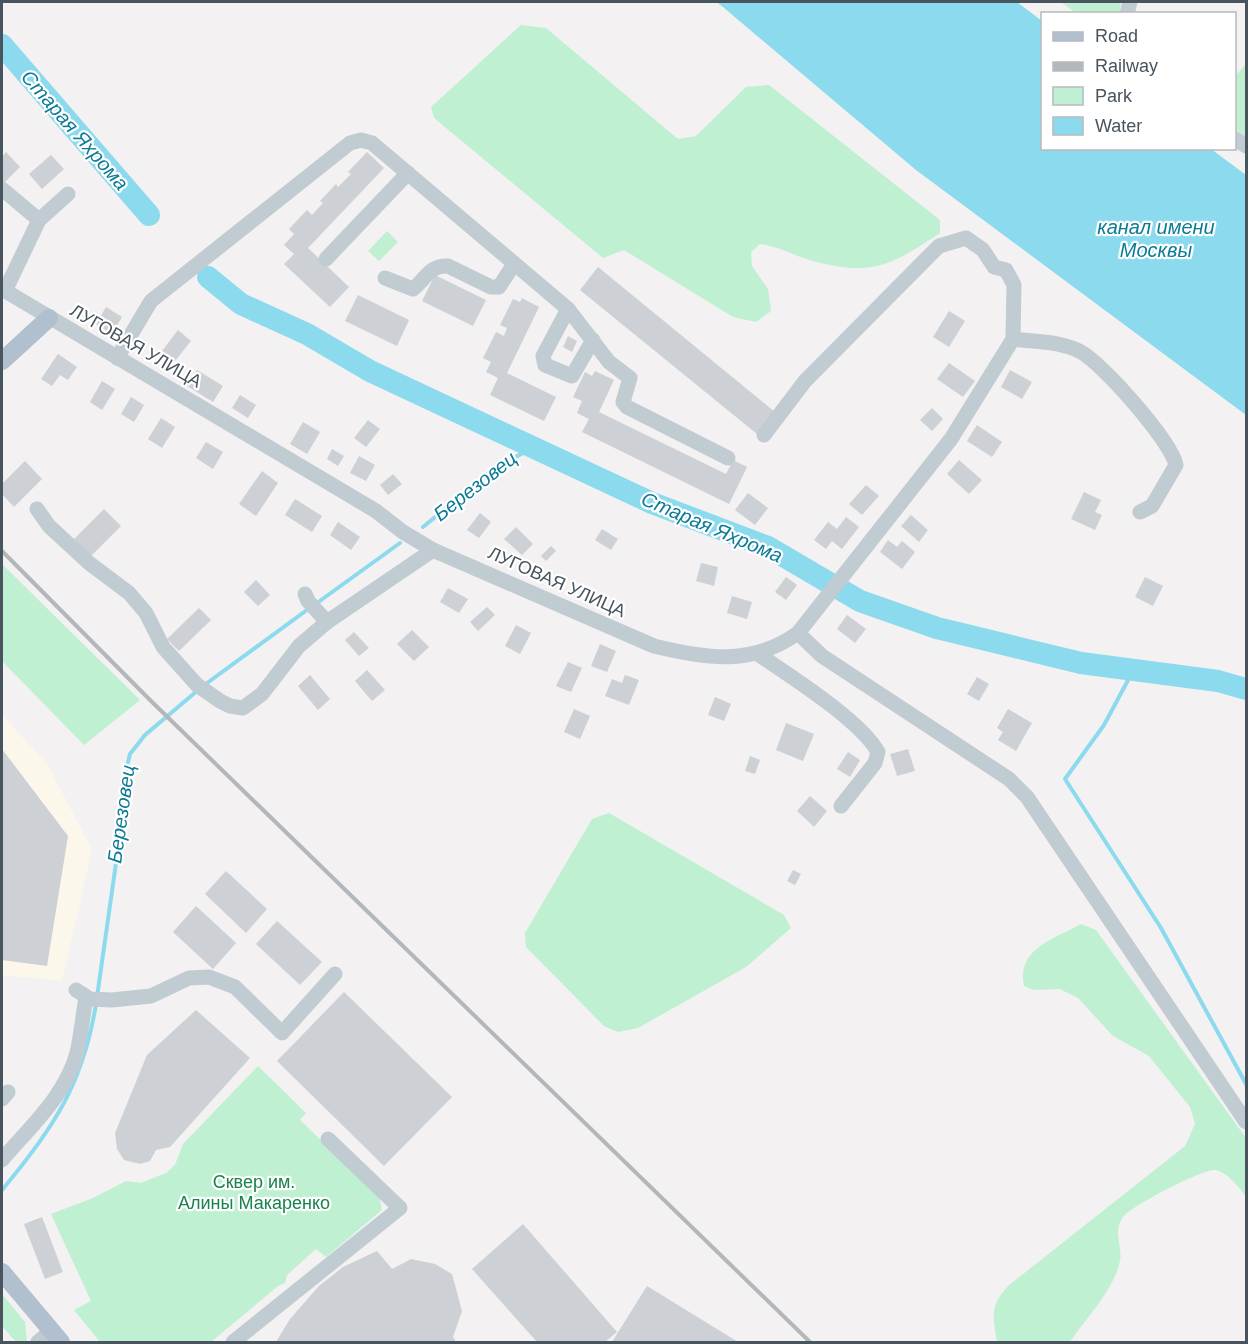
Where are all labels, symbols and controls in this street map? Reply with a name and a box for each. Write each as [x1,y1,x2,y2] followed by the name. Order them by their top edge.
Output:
[1041,12,1236,150] legend
[1095,26,1138,46] text: Road
[1095,56,1158,76] text: Railway
[17,66,133,194] water label: Старая Яхрома
[1095,86,1133,106] text: Park
[1095,116,1142,136] text: Water
[1097,216,1215,261] water label: канал имени Москвы
[67,300,205,392] street label: ЛУГОВАЯ УЛИЦА
[429,447,521,525] water label: Березовец
[638,487,786,567] water label: Старая Яхрома
[485,543,629,621] street label: ЛУГОВАЯ УЛИЦА
[103,763,139,865] water label: Березовец
[178,1172,330,1213] park label: Сквер им. Алины Макаренко

